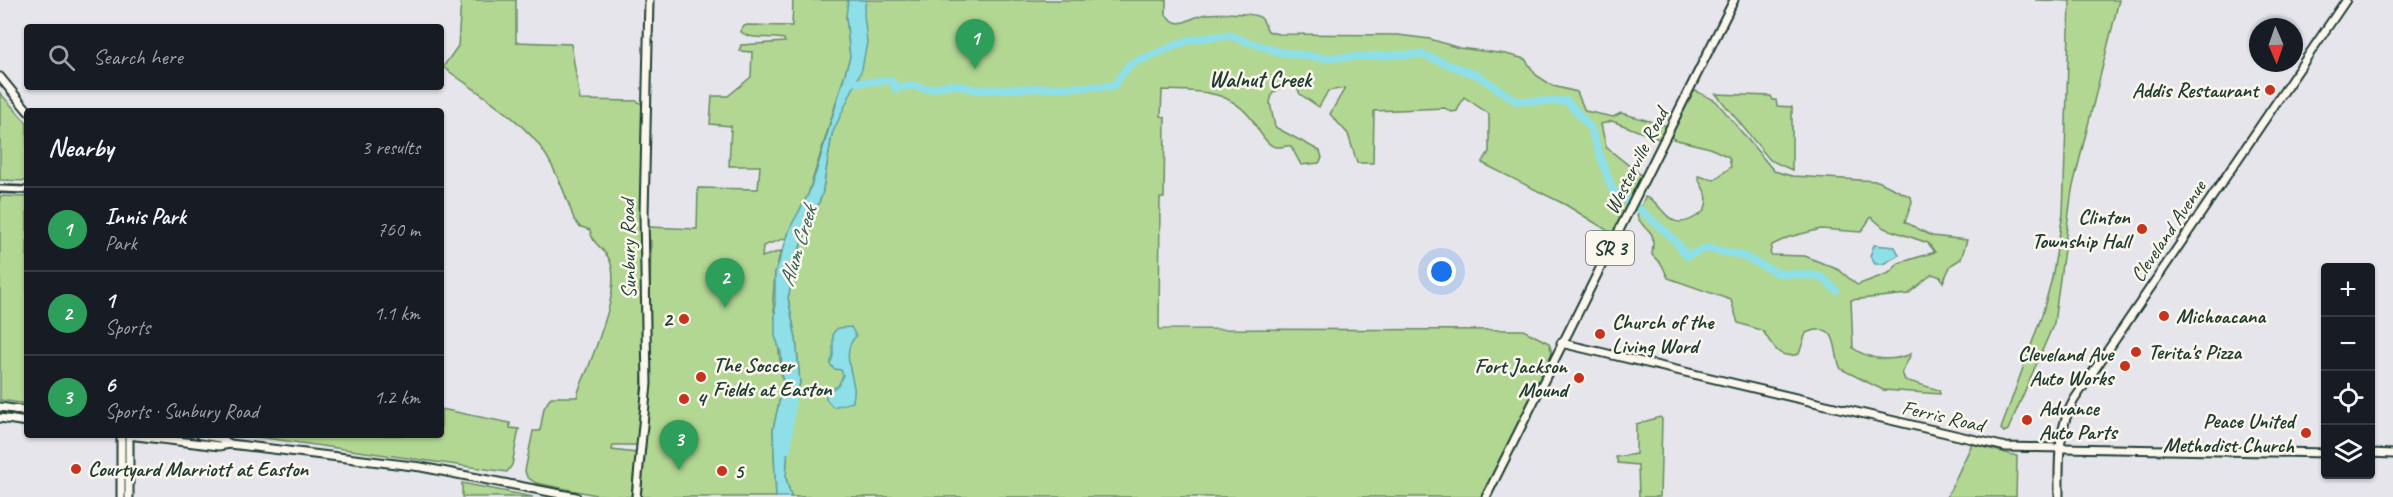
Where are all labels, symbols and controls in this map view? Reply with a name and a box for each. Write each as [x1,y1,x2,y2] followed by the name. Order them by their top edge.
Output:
[2249,18,2303,72] north arrow
[956,20,994,69] pin: 1
[24,24,444,90] search box
[45,41,78,74] icon: search
[93,43,183,71] text: Search here
[1209,66,1313,94] district label: Walnut Creek
[2132,77,2261,103] place label: Addis Restaurant
[2263,83,2277,97] marker: Addis Restaurant
[1598,100,1676,219] street label: Westerville Road
[48,131,113,164] text: Nearby
[361,135,420,160] text: 3 results
[2124,174,2212,287] street label: Cleveland Avenue
[614,195,642,299] street label: Sunbury Road
[773,199,825,290] water label: Alum Creek
[105,203,186,231] text: Innis Park
[2032,204,2134,254] place label: Clinton Township Hall
[63,217,72,242] text: 1
[377,217,420,242] text: 760 m
[2135,222,2149,236] marker: Clinton Township Hall
[105,231,137,256] text: Park
[1586,231,1634,265] road number: SR 3
[1427,257,1456,286] your location
[706,258,744,308] pin: 2
[2321,263,2375,479] map controls
[2321,263,2375,317] button: +
[105,287,115,315] text: 1
[63,301,72,326] text: 2
[374,301,420,326] text: 1.1 km
[2176,303,2266,329] place label: Michoacana
[663,306,675,332] place label: 2
[1612,309,1715,359] place label: Church of the Living Word
[2157,309,2171,323] marker: Michoacana
[677,312,691,326] marker: 2
[105,315,150,340] text: Sports
[2321,317,2375,371] button: −
[1593,327,1607,341] marker: Church of the Living Word
[2148,339,2242,365] place label: Terita's Pizza
[2018,341,2116,391] place label: Cleveland Ave Auto Works
[2129,345,2143,359] marker: Terita's Pizza
[713,352,833,402] place label: The Soccer Fields at Easton
[1475,353,1571,403] place label: Fort Jackson Mound
[2118,359,2132,373] marker: Cleveland Ave Auto Works
[694,370,708,384] marker: The Soccer Fields at Easton
[105,371,115,399] text: 6
[1572,371,1586,385] marker: Fort Jackson Mound
[2321,371,2375,425] button: locate
[63,385,72,410] text: 3
[374,385,420,410] text: 1.2 km
[696,386,708,412] place label: 4
[677,392,691,406] marker: 4
[1900,394,1990,439] street label: Ferris Road
[2039,395,2119,445] place label: Advance Auto Parts
[105,399,258,424] text: Sports · Sunbury Road
[2163,408,2298,458] place label: Peace United Methodist Church
[2020,413,2034,427] marker: Advance Auto Parts
[660,420,698,470] pin: 3
[2321,425,2375,479] button: layers
[2299,426,2313,440] marker: Peace United Methodist Church
[88,456,310,482] place label: Courtyard Marriott at Easton
[734,458,745,484] place label: 5
[69,462,83,476] marker: Courtyard Marriott at Easton
[715,464,729,478] marker: 5

